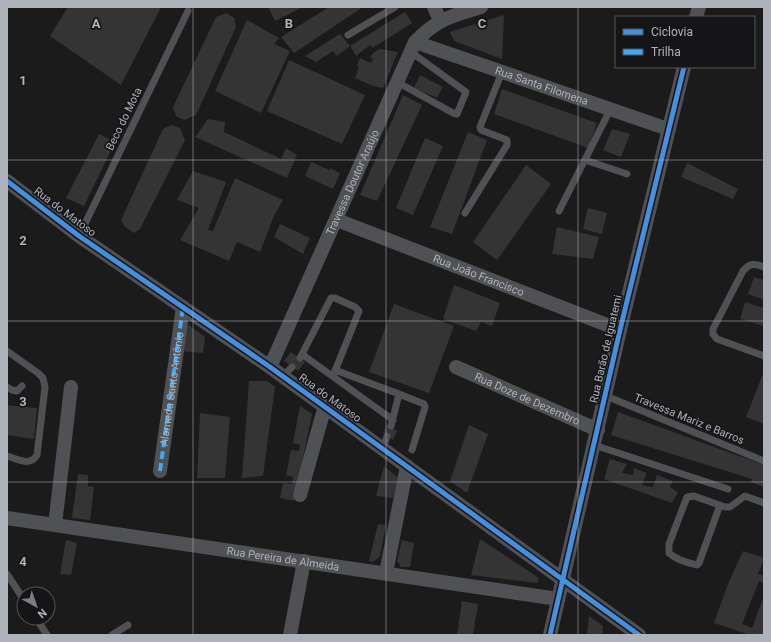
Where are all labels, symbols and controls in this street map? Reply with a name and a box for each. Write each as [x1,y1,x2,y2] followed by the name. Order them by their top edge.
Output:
[92,16,101,31] text: A
[285,16,293,31] text: B
[478,16,487,31] text: C
[615,16,755,68] legend
[651,25,693,39] text: Ciclovia
[651,45,681,59] text: Trilha
[493,64,590,108] street label: Rua Santa Filomena
[19,73,27,88] text: 1
[103,86,145,152] street label: Beco do Mota
[323,128,382,237] street label: Travessa Doutor Araújo
[32,185,98,239] street label: Rua do Matoso
[19,233,27,248] text: 2
[431,252,526,299] street label: Rua João Francisco
[587,294,625,404] street label: Rua Barão de Iguatemi
[157,331,186,447] street label: Alameda Santo Antônio
[473,370,582,428] street label: Rua Doze de Dezembro
[296,371,364,425] street label: Rua do Matoso
[632,391,746,447] street label: Travessa Mariz e Barros
[19,394,27,409] text: 3
[226,544,340,573] street label: Rua Pereira de Almeida
[19,554,27,569] text: 4
[16,586,56,626] north arrow
[35,606,49,621] text: N

